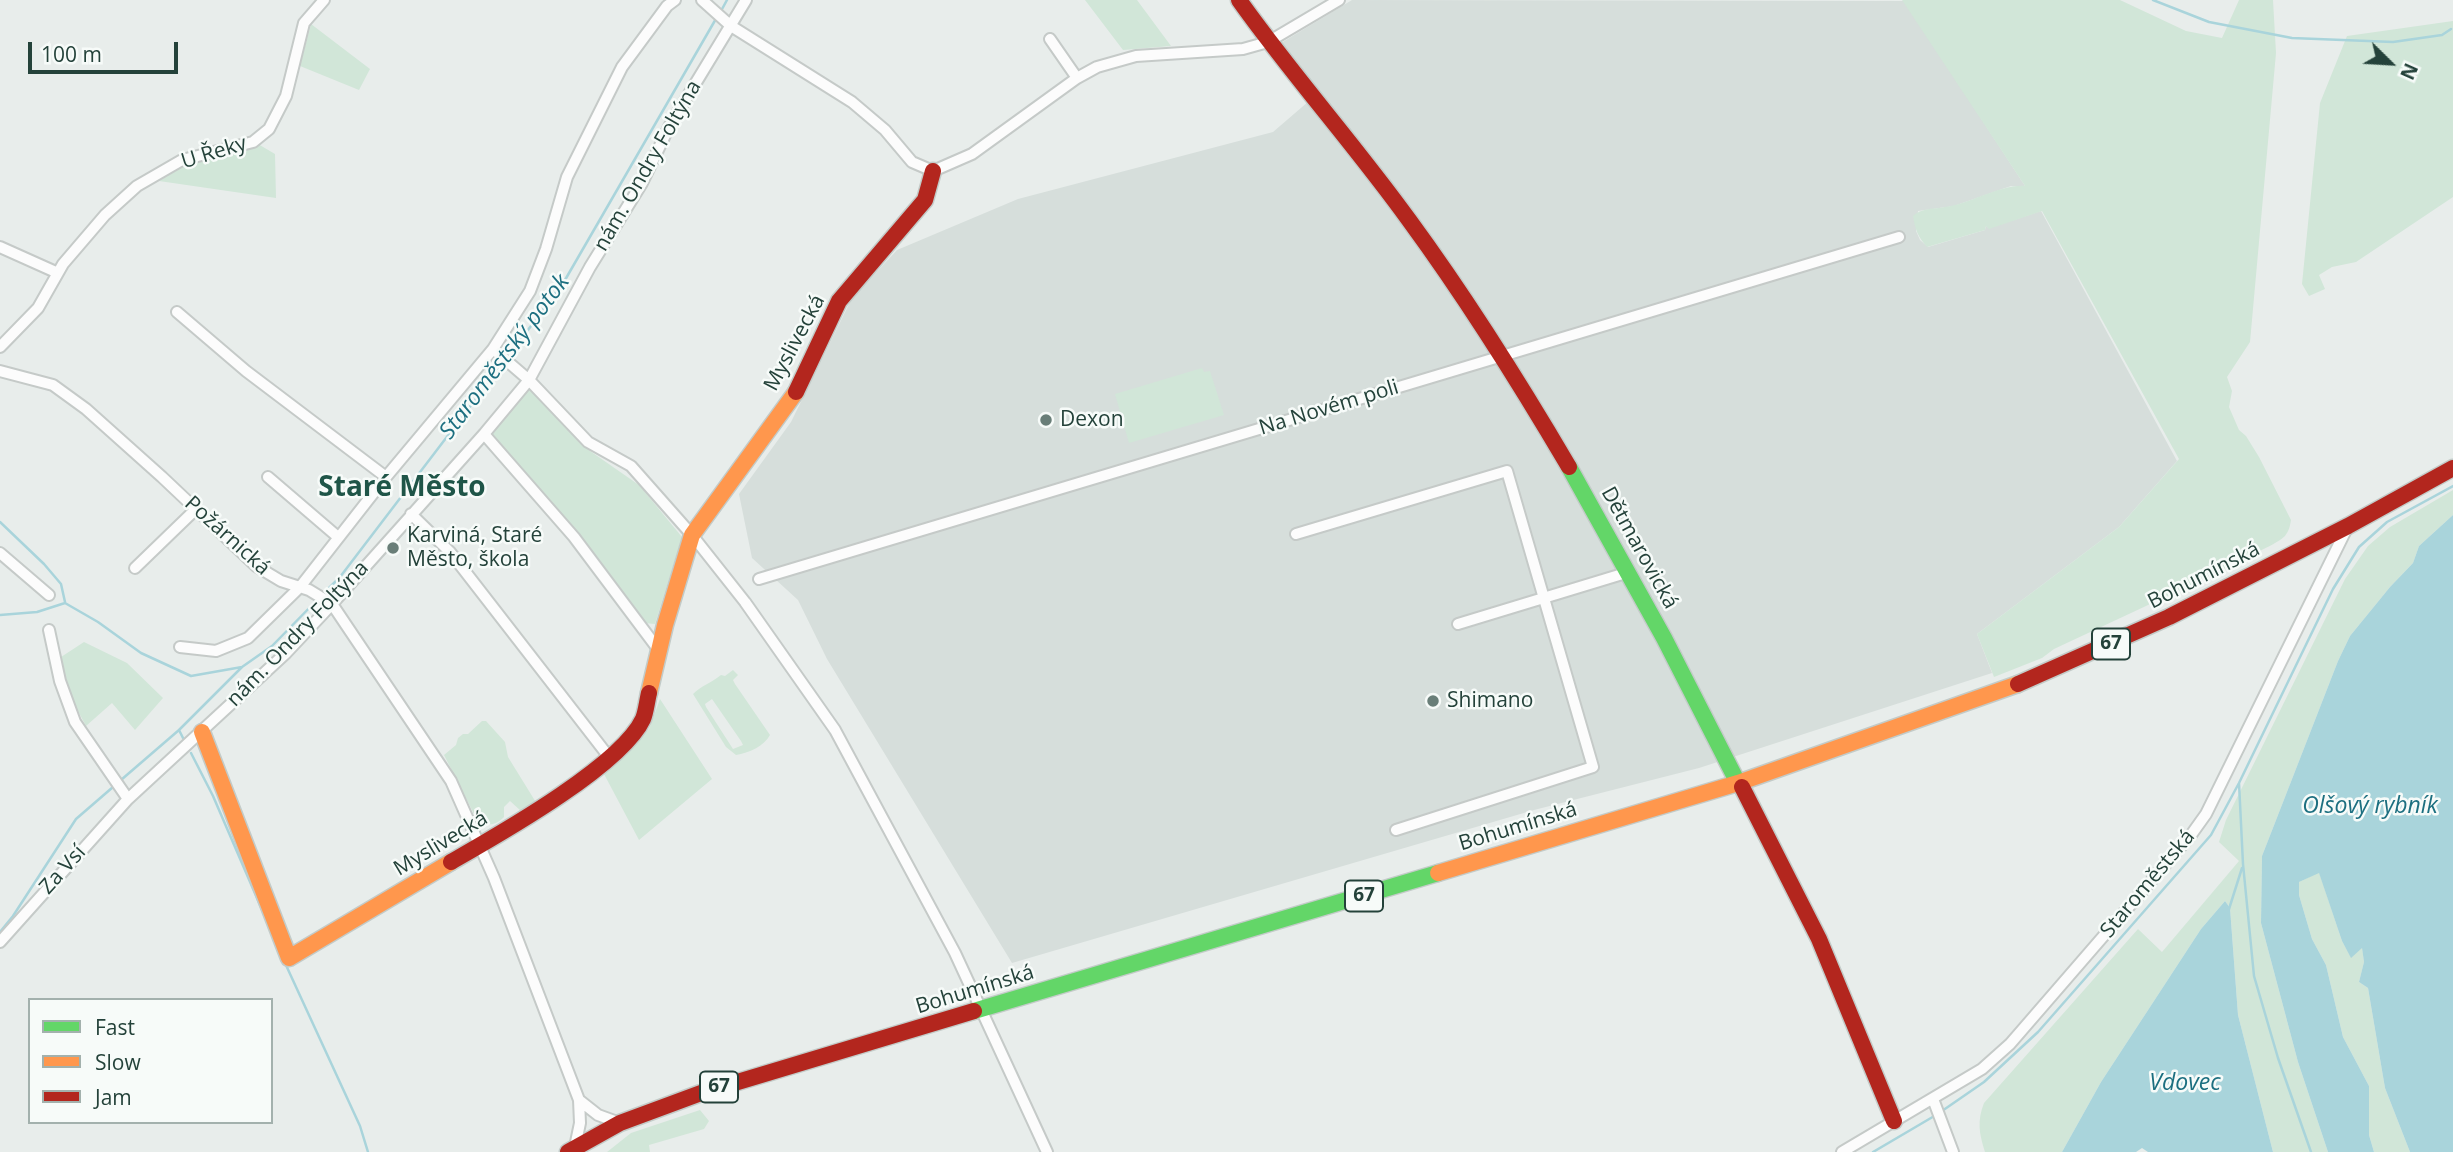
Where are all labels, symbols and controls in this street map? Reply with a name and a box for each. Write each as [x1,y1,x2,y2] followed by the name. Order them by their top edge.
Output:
[32,28,182,72] scale bar
[2355,28,2425,98] north arrow
[41,40,102,68] text: 100 m
[2394,59,2424,84] text: N
[589,76,707,256] street label: nám. Ondry Foltýna
[178,131,250,175] street label: U Řeky
[434,269,576,445] water label: Staroměstský potok
[759,291,831,395] street label: Myslivecká
[1256,375,1402,441] street label: Na Novém poli
[1060,407,1124,433] place label: Dexon
[1038,412,1054,428] marker: Dexon
[318,471,486,505] district label: Staré Město
[1595,483,1683,613] street label: Dětmarovická
[179,491,275,581] street label: Požárnická
[407,523,542,573] place label: Karviná, Staré Město, škola
[2144,537,2264,615] street label: Bohumínská
[385,540,401,556] marker: Karviná, Staré Město, škola
[222,556,374,712] street label: nám. Ondry Foltýna
[2092,628,2130,660] road number: 67
[1447,688,1533,714] place label: Shimano
[1425,693,1441,709] marker: Shimano
[2302,792,2438,820] water label: Olšový rybník
[1456,797,1580,857] street label: Bohumínská
[389,806,493,882] street label: Myslivecká
[2095,825,2201,943] street label: Staroměstská
[35,840,91,900] street label: Za Vsí
[1345,880,1383,912] road number: 67
[913,960,1037,1020] street label: Bohumínská
[28,998,273,1124] legend
[95,1013,135,1041] text: Fast
[95,1048,141,1076] text: Slow
[2149,1069,2221,1097] water label: Vdovec
[700,1072,738,1102] road number: 67
[95,1083,132,1111] text: Jam

